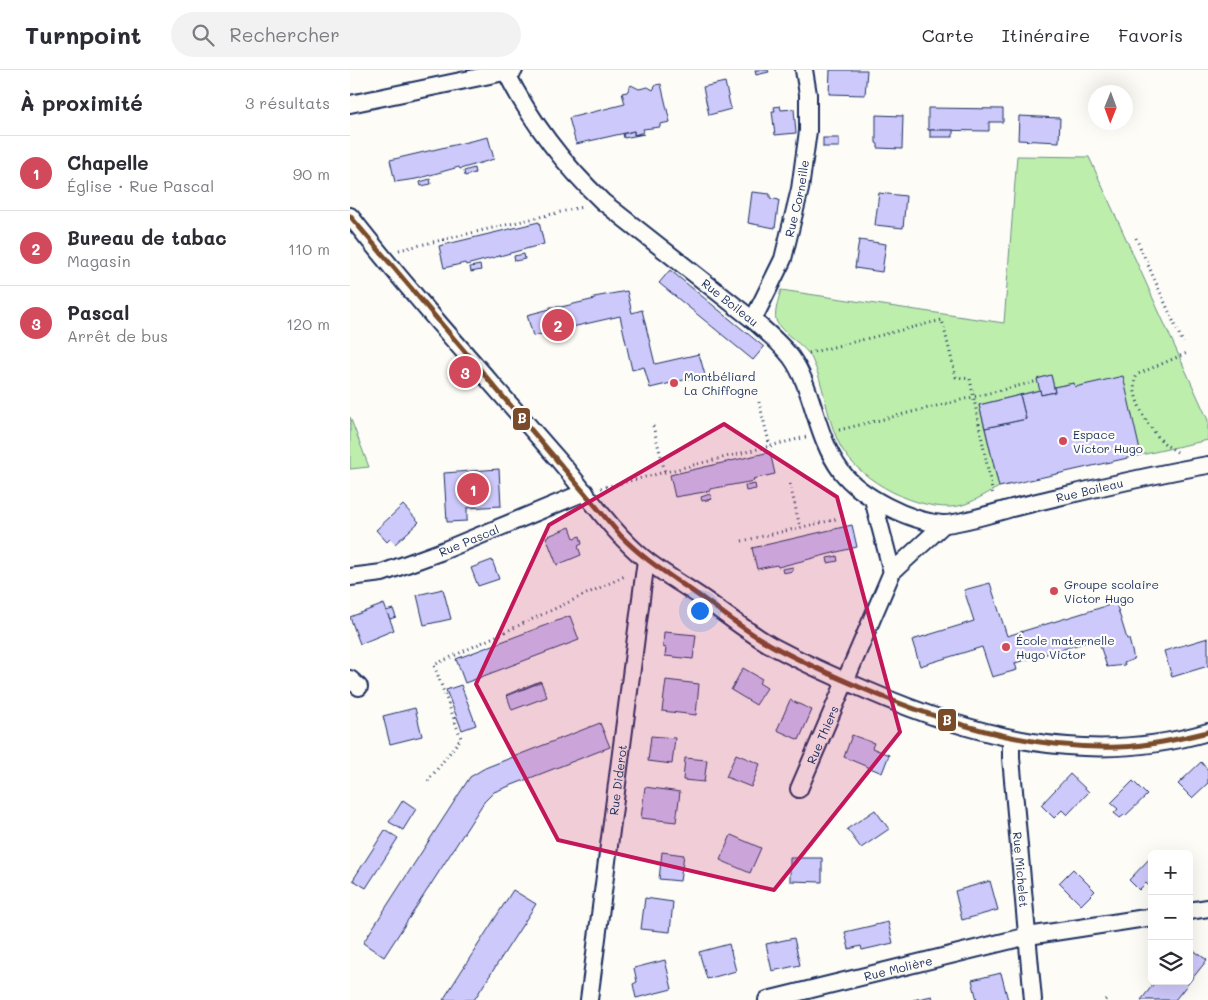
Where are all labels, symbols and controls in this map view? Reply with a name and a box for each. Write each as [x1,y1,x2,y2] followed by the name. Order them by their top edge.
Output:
[171,12,521,57] search box
[25,19,141,50] text: Turnpoint
[189,21,217,49] icon: search
[229,22,340,47] text: Rechercher
[922,23,974,47] text: Carte
[1002,23,1090,47] text: Itinéraire
[1118,23,1183,47] text: Favoris
[1088,85,1133,130] north arrow
[20,89,143,116] text: À proximité
[245,92,330,113] text: 3 résultats
[67,150,149,175] text: Chapelle
[781,159,812,239] street label: Rue Corneille
[32,163,40,184] text: 1
[293,163,330,184] text: 90 m
[67,175,214,196] text: Église · Rue Pascal
[67,225,227,250] text: Bureau de tabac
[32,238,40,259] text: 2
[288,238,330,259] text: 110 m
[67,250,131,271] text: Magasin
[699,275,762,330] street label: Rue Boileau
[67,300,129,325] text: Pascal
[542,306,574,344] pin: 2
[31,313,41,334] text: 3
[286,313,330,334] text: 120 m
[67,325,168,346] text: Arrêt de bus
[449,353,481,391] pin: 3
[684,368,758,398] place label: Montbéliard La Chiffogne
[668,377,680,389] marker: Montbéliard La Chiffogne
[512,407,531,431] line badge: B
[517,408,527,427] text: B
[1073,426,1143,456] place label: Espace Victor Hugo
[1057,435,1069,447] marker: Espace Victor Hugo
[457,470,489,508] pin: 1
[1054,474,1125,505] street label: Rue Boileau
[436,521,501,560] street label: Rue Pascal
[1064,576,1159,606] place label: Groupe scolaire Victor Hugo
[1048,585,1060,597] marker: Groupe scolaire Victor Hugo
[687,598,713,624] your location
[1016,632,1115,662] place label: École maternelle Hugo Victor
[1000,641,1012,653] marker: École maternelle Hugo Victor
[803,703,842,766] street label: Rue Thiers
[937,708,957,732] line badge: B
[942,710,952,729] text: B
[605,744,630,816] street label: Rue Diderot
[1010,831,1033,908] street label: Rue Michelet
[1148,850,1193,985] map controls
[1148,850,1193,895] button: +
[1148,895,1193,940] button: −
[1148,940,1193,985] button: layers
[862,952,934,984] street label: Rue Molière

